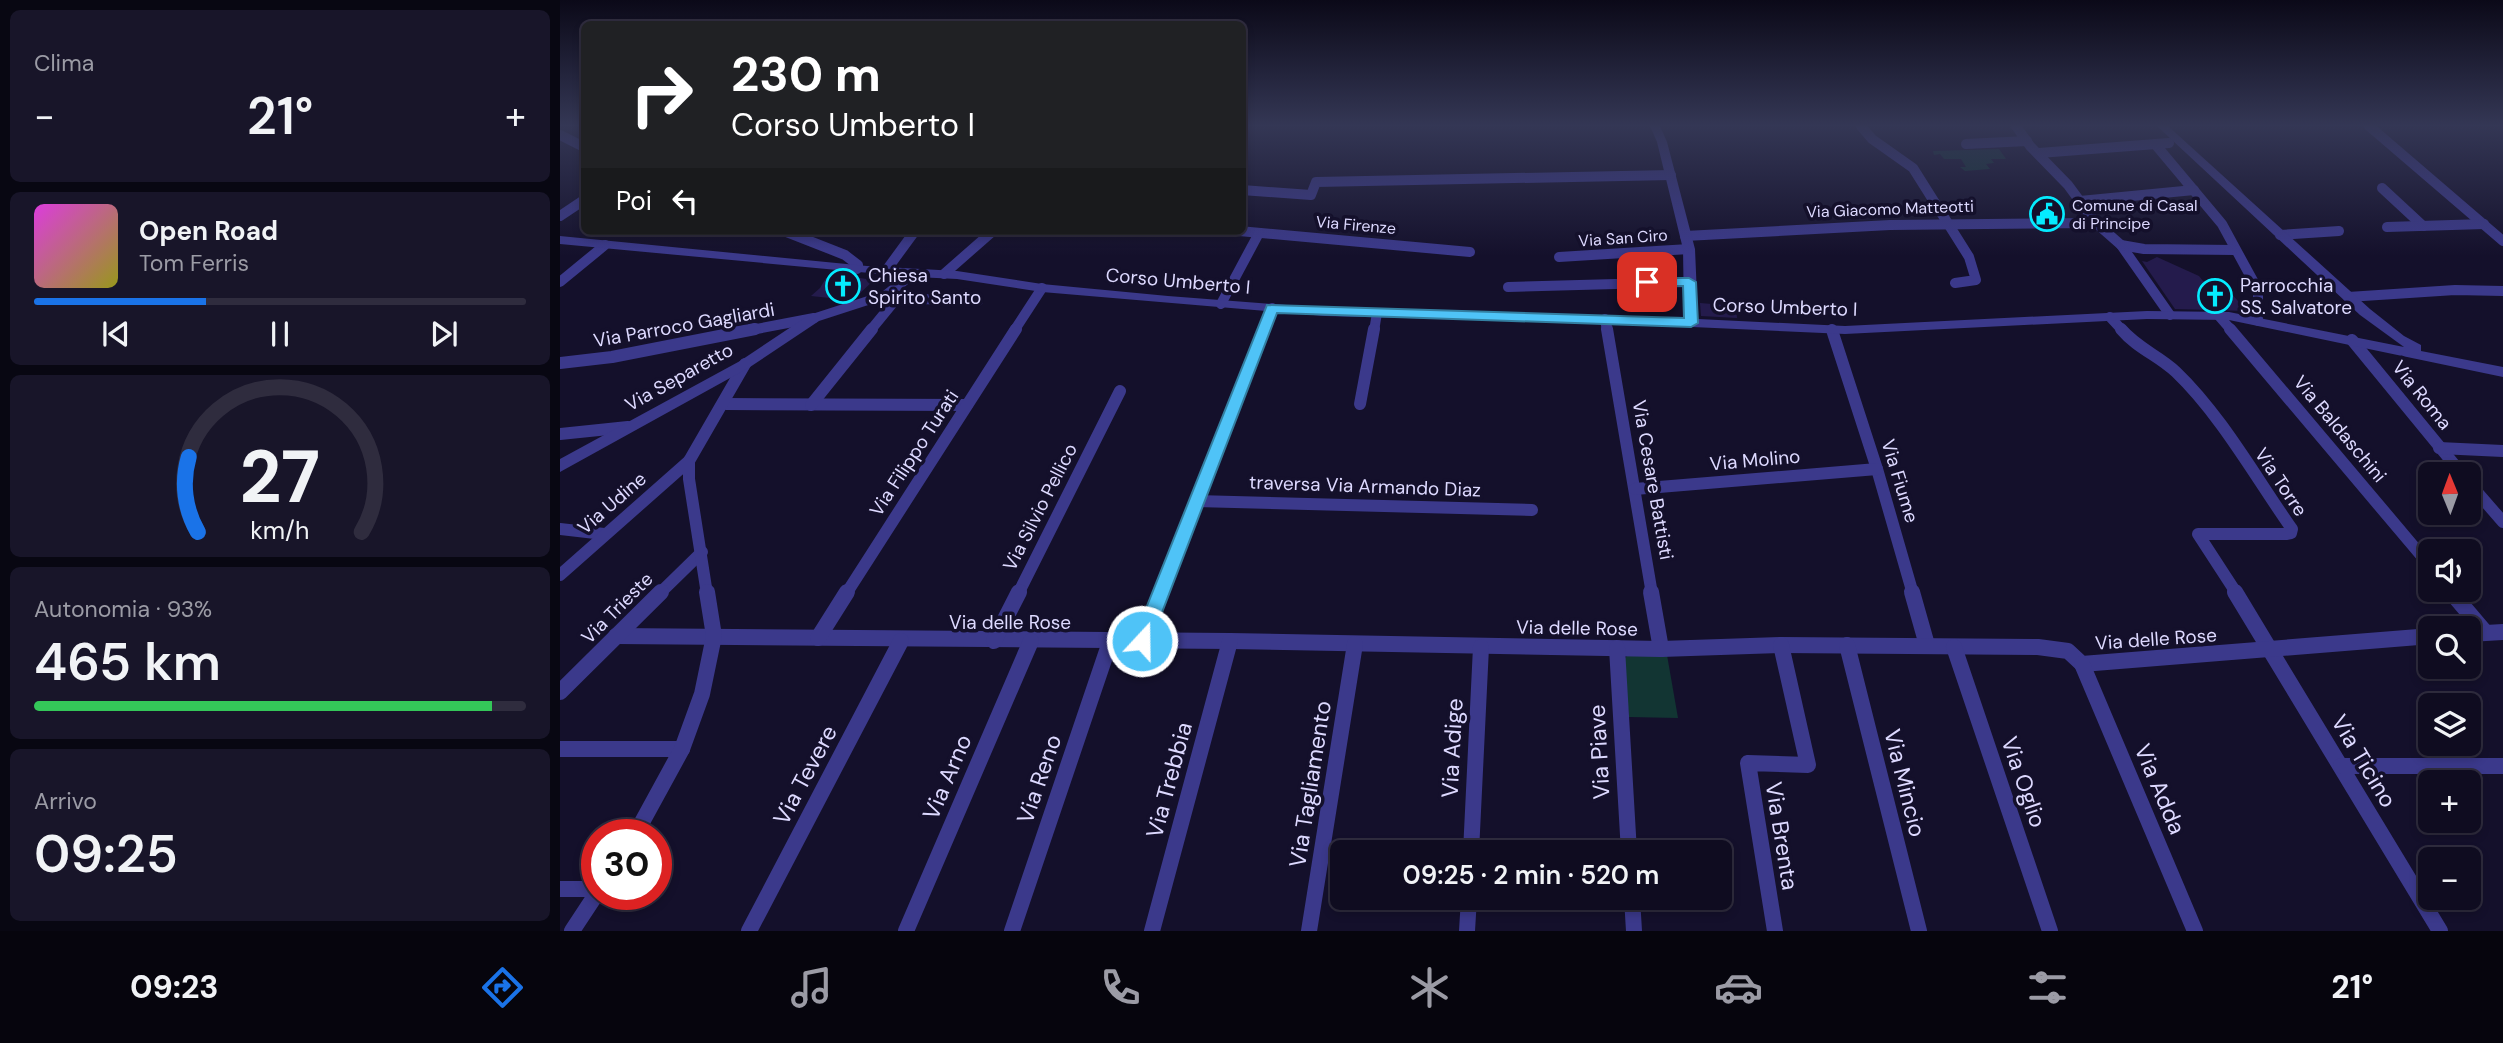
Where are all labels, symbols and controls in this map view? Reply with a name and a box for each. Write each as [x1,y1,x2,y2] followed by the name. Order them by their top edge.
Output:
[731,42,881,106] text: 230 m
[34,48,94,78] text: Clima
[616,49,707,140] icon: right
[247,82,313,150] text: 21°
[34,91,55,141] text: −
[505,91,526,141] text: +
[731,104,975,146] text: Corso Umberto I
[666,182,704,220] icon: left
[616,184,652,218] text: Poi
[2028,195,2066,233] public building icon: Comune di Casal di Principe
[2072,195,2198,234] place label: Comune di Casal di Principe
[1806,196,1974,222] street label: Via Giacomo Matteotti
[1315,211,1397,239] street label: Via Firenze
[139,214,278,248] text: Open Road
[1578,224,1668,252] street label: Via San Ciro
[139,248,249,278] text: Tom Ferris
[1617,252,1677,312] pin
[1105,262,1251,300] street label: Corso Umberto I
[868,263,981,310] place label: Chiesa Spirito Santo
[1628,263,1666,301] icon: arrive
[824,267,862,305] church icon: Chiesa Spirito Santo
[2240,273,2352,320] place label: Parrocchia SS. Salvatore
[2196,277,2234,315] church icon: Parrocchia SS. Salvatore
[1712,292,1858,322] street label: Corso Umberto I
[592,297,776,353] street label: Via Parroco Gagliardi
[97,315,135,353] icon: previous
[261,315,299,353] icon: pause
[425,315,463,353] icon: next
[621,337,737,417] street label: Via Separetto
[2387,355,2457,435] street label: Via Roma
[2288,370,2392,488] street label: Via Baldaschini
[864,385,964,521] street label: Via Filippo Turati
[1627,398,1679,562] street label: Via Cesare Battisti
[240,430,320,525] text: 27
[1875,436,1925,526] street label: Via Fiume
[997,439,1083,575] street label: Via Silvio Pellico
[2249,443,2313,521] street label: Via Torre
[1709,444,1801,476] street label: Via Molino
[2418,462,2482,525] north arrow
[2418,462,2481,910] map controls
[572,466,652,540] street label: Via Udine
[1249,469,1481,503] street label: traversa Via Armando Diaz
[250,513,310,546] text: km/h
[2418,539,2481,602] button: sound
[576,567,658,649] street label: Via Trieste
[34,594,212,624] text: Autonomia · 93%
[1105,604,1179,678] position arrow
[949,610,1071,635] street label: Via delle Rose
[1516,614,1638,642] street label: Via delle Rose
[2418,616,2481,679] button: search
[2094,622,2218,656] street label: Via delle Rose
[34,628,221,696] text: 465 km
[2418,693,2481,756] button: layers
[1434,697,1470,799] street label: Via Adige
[1282,699,1338,869] street label: Via Tagliamento
[1582,704,1616,800] street label: Via Piave
[2324,709,2404,813] street label: Via Ticino
[1139,719,1199,841] street label: Via Trebbia
[766,720,844,830] street label: Via Tevere
[1877,726,1933,840] street label: Via Mincio
[916,730,978,824] street label: Via Arno
[1010,730,1068,828] street label: Via Reno
[1994,732,2054,832] street label: Via Oglio
[2128,739,2192,839] street label: Via Adda
[2418,770,2481,833] button: +
[1759,780,1805,892] street label: Via Brenta
[34,786,97,816] text: Arrivo
[581,819,672,910] speed limit sign: 30
[34,820,178,888] text: 09:25
[2418,847,2481,910] button: −
[1403,858,1659,892] text: 09:25 · 2 min · 520 m
[478,963,527,1012] icon: directions
[787,963,836,1012] icon: music
[1096,963,1145,1012] icon: phone
[1405,963,1454,1012] icon: climate
[1714,963,1763,1012] icon: car
[2023,963,2072,1012] icon: filters
[130,966,219,1008] text: 09:23
[2331,966,2373,1008] text: 21°

